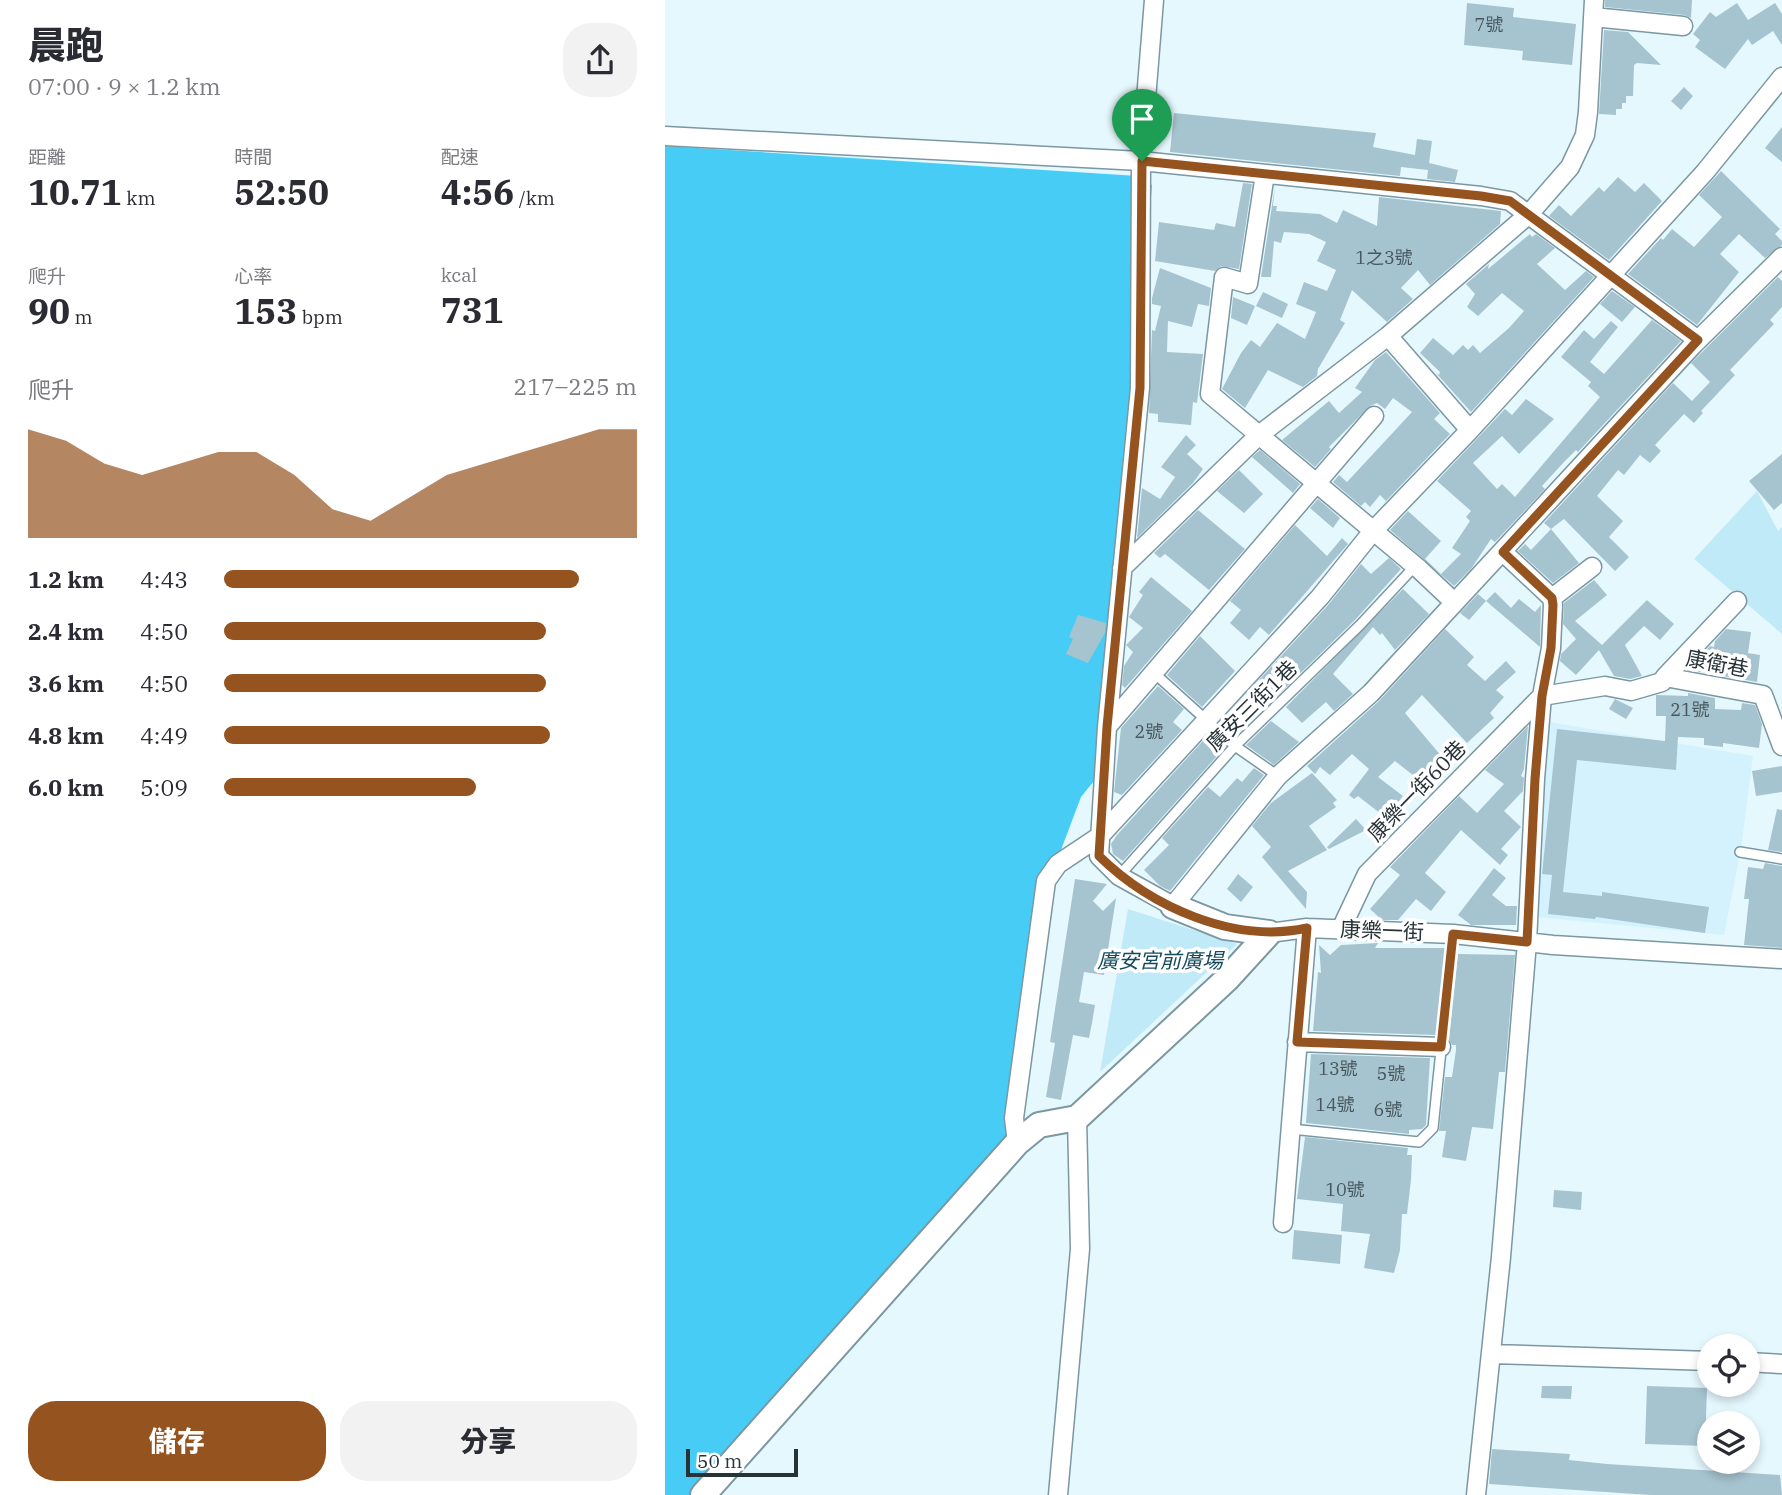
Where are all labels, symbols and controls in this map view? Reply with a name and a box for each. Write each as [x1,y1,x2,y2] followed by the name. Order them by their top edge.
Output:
[1475,13,1503,36] house number: 7號
[28,20,104,69] text: 晨跑
[563,23,637,97] button: share
[28,71,221,101] text: 07:00 · 9 × 1.2 km
[1112,89,1172,161] pin
[1123,100,1161,138] icon: arrive
[28,145,66,169] text: 距離
[234,145,272,169] text: 時間
[441,145,479,169] text: 配速
[28,169,122,215] text: 10.71
[234,169,329,215] text: 52:50
[441,169,514,215] text: 4:56
[122,186,156,210] text: km
[514,186,555,210] text: /km
[1355,246,1413,269] house number: 1之3號
[441,263,477,287] text: kcal
[28,264,66,288] text: 爬升
[234,264,272,288] text: 心率
[441,287,504,333] text: 731
[28,288,70,334] text: 90
[234,288,297,334] text: 153
[70,305,93,329] text: m
[297,305,343,329] text: bpm
[513,371,637,401] text: 217–225 m
[28,374,74,404] text: 爬升
[28,564,104,594] text: 1.2 km
[140,564,188,594] text: 4:43
[28,616,104,646] text: 2.4 km
[140,616,188,646] text: 4:50
[1684,643,1751,683] street label: 康衛巷
[1200,654,1303,757] street label: 廣安三街1巷
[28,668,104,698] text: 3.6 km
[140,668,188,698] text: 4:50
[1670,698,1710,721] house number: 21號
[28,720,104,750] text: 4.8 km
[140,720,188,750] text: 4:49
[1135,720,1163,743] house number: 2號
[1361,734,1472,847] street label: 康樂一街60巷
[28,772,104,802] text: 6.0 km
[140,772,188,802] text: 5:09
[1340,915,1424,945] street label: 康樂一街
[1097,946,1225,974] park label: 廣安宮前廣場
[1318,1057,1358,1080] house number: 13號
[1377,1062,1405,1085] house number: 5號
[1315,1093,1355,1116] house number: 14號
[1374,1098,1402,1121] house number: 6號
[1325,1178,1365,1201] house number: 10號
[1697,1334,1760,1474] map controls
[1697,1334,1760,1397] button: locate
[28,1401,326,1481] button: 儲存
[340,1401,637,1481] button: 分享
[1697,1411,1760,1474] button: layers
[686,1446,798,1478] scale bar
[697,1449,742,1473] text: 50 m

